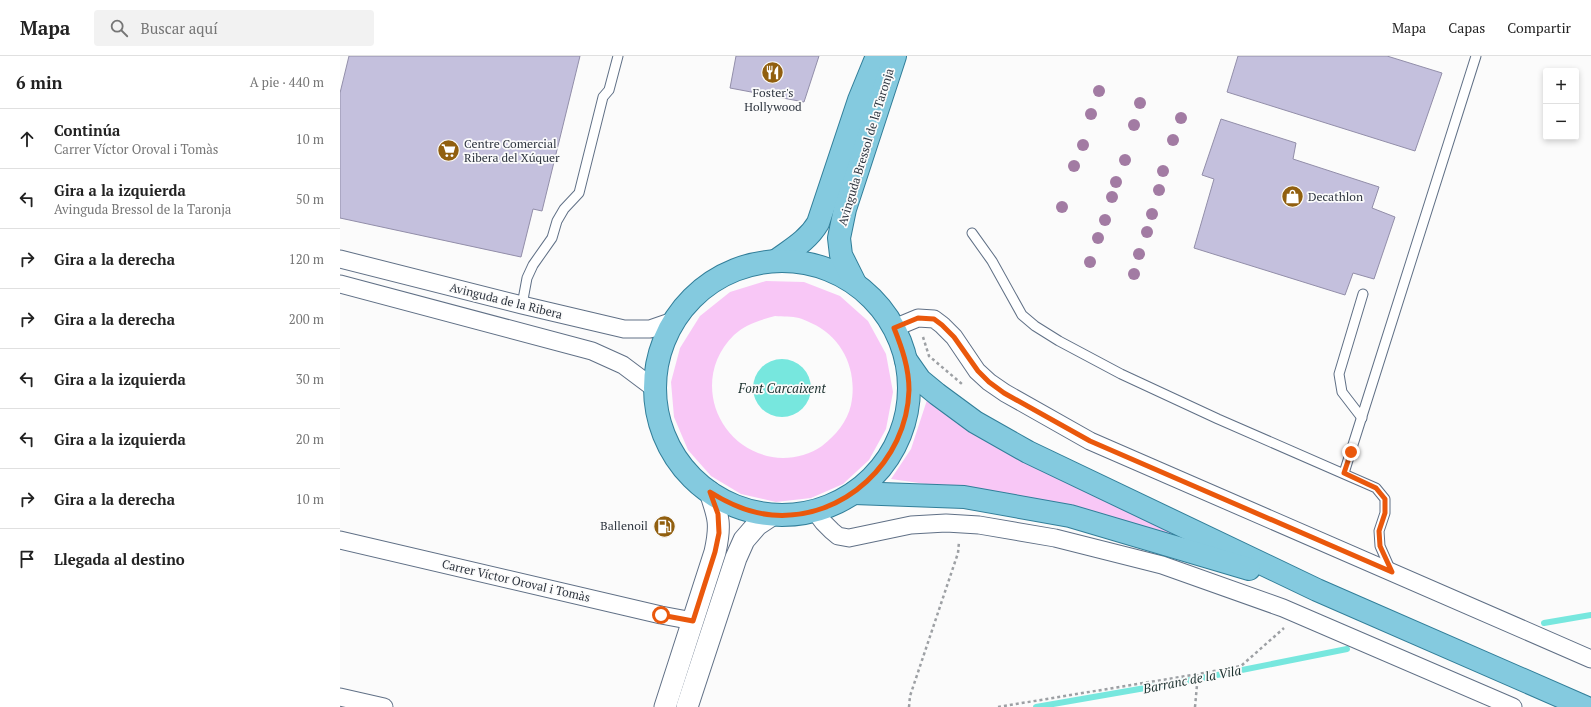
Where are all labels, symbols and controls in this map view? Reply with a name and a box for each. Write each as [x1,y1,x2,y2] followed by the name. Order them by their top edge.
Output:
[94,10,374,46] search box
[20,15,70,40] text: Mapa
[108,17,130,39] icon: search
[140,18,218,38] text: Buscar aquí
[1392,18,1426,37] text: Mapa
[1448,18,1485,37] text: Capas
[1507,18,1571,37] text: Compartir
[760,59,786,85] restaurant icon: Foster's Hollywood
[834,66,897,227] street label: Avinguda Bressol de la Taronja
[1543,68,1579,140] map controls
[1543,68,1579,104] button: +
[16,71,63,94] text: 6 min
[250,73,324,91] text: A pie · 440 m
[744,85,802,114] place label: Foster's Hollywood
[1543,104,1579,140] button: −
[54,120,120,140] text: Continúa
[16,128,38,150] icon: ahead
[296,130,324,148] text: 10 m
[464,136,560,165] place label: Centre Comercial Ribera del Xúquer
[435,138,461,164] supermarket icon: Centre Comercial Ribera del Xúquer
[54,140,218,158] text: Carrer Víctor Oroval i Tomàs
[54,180,186,200] text: Gira a la izquierda
[1279,184,1305,210] shop icon: Decathlon
[16,188,38,210] icon: left
[1308,189,1363,204] place label: Decathlon
[296,190,324,208] text: 50 m
[54,200,231,218] text: Avinguda Bressol de la Taronja
[16,248,38,270] icon: right
[54,249,175,269] text: Gira a la derecha
[289,250,324,268] text: 120 m
[448,279,564,322] street label: Avinguda de la Ribera
[16,308,38,330] icon: right
[54,309,175,329] text: Gira a la derecha
[289,310,324,328] text: 200 m
[16,368,38,390] icon: left
[54,369,186,389] text: Gira a la izquierda
[296,370,324,388] text: 30 m
[737,379,826,397] water label: Font Carcaixent
[16,428,38,450] icon: left
[54,429,186,449] text: Gira a la izquierda
[296,430,324,448] text: 20 m
[1342,443,1360,461] route end
[16,488,38,510] icon: right
[54,489,175,509] text: Gira a la derecha
[296,490,324,508] text: 10 m
[651,513,677,539] fuel station icon: Ballenoil
[600,518,648,533] place label: Ballenoil
[16,548,38,570] icon: arrive
[54,549,185,569] text: Llegada al destino
[440,556,592,605] street label: Carrer Víctor Oroval i Tomàs
[652,606,670,624] route start
[1140,661,1243,698] water label: Barranc de la Vila

